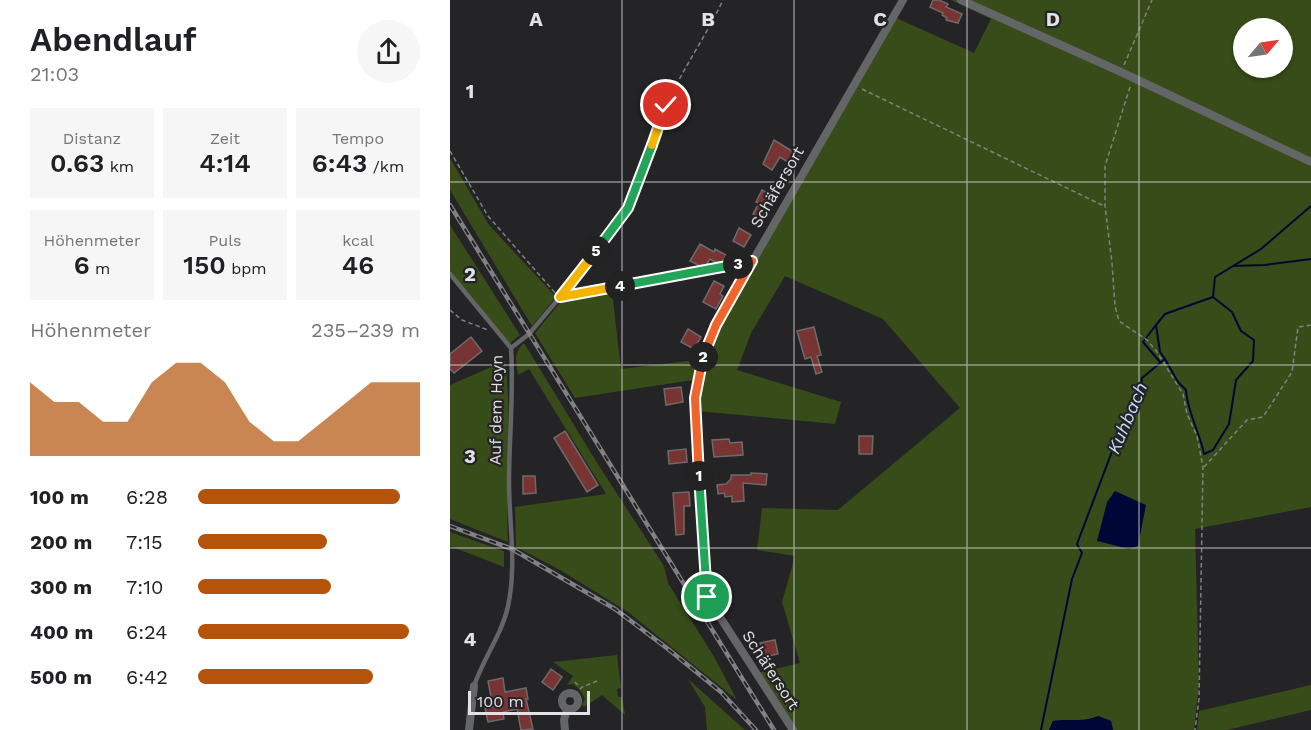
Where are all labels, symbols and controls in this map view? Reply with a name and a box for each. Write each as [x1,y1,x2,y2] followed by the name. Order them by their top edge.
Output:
[529,7,543,31] text: A
[701,7,715,31] text: B
[873,7,887,31] text: C
[1046,7,1060,31] text: D
[1233,18,1293,78] north arrow
[1233,18,1293,78] map controls
[30,20,197,59] text: Abendlauf
[357,20,420,83] button: share
[30,62,79,86] text: 21:03
[466,79,474,103] text: 1
[640,79,691,130] pin
[649,88,682,121] icon: check
[63,129,121,148] text: Distanz
[210,129,240,148] text: Zeit
[332,129,384,148] text: Tempo
[746,143,808,231] street label: Schäfersort
[50,148,104,178] text: 0.63
[199,148,251,178] text: 4:14
[312,148,367,178] text: 6:43
[104,157,134,176] text: km
[367,157,404,176] text: /km
[44,231,140,250] text: Höhenmeter
[209,231,241,250] text: Puls
[342,231,374,250] text: kcal
[581,236,611,266] pin: 5
[591,241,601,260] text: 5
[723,249,753,279] pin: 3
[74,250,90,280] text: 6
[183,250,226,280] text: 150
[342,250,374,280] text: 46
[733,254,743,273] text: 3
[90,259,110,278] text: m
[226,259,267,278] text: bpm
[464,262,476,286] text: 2
[605,271,635,301] pin: 4
[615,276,625,295] text: 4
[30,318,151,342] text: Höhenmeter
[311,318,420,342] text: 235–239 m
[688,342,718,372] pin: 2
[698,347,708,366] text: 2
[486,355,506,465] street label: Auf dem Hoyn
[1103,379,1151,457] water label: Kuhbach
[464,444,476,468] text: 3
[684,461,714,491] pin: 1
[696,466,702,485] text: 1
[30,485,89,509] text: 100 m
[126,485,168,509] text: 6:28
[30,530,92,554] text: 200 m
[126,530,163,554] text: 7:15
[681,571,732,622] pin
[30,575,92,599] text: 300 m
[126,575,163,599] text: 7:10
[690,580,723,613] icon: arrive
[30,620,93,644] text: 400 m
[126,620,167,644] text: 6:24
[464,627,477,651] text: 4
[738,627,804,713] street label: Schäfersort
[30,665,92,689] text: 500 m
[126,665,168,689] text: 6:42
[468,688,590,716] scale bar
[477,692,524,711] text: 100 m

